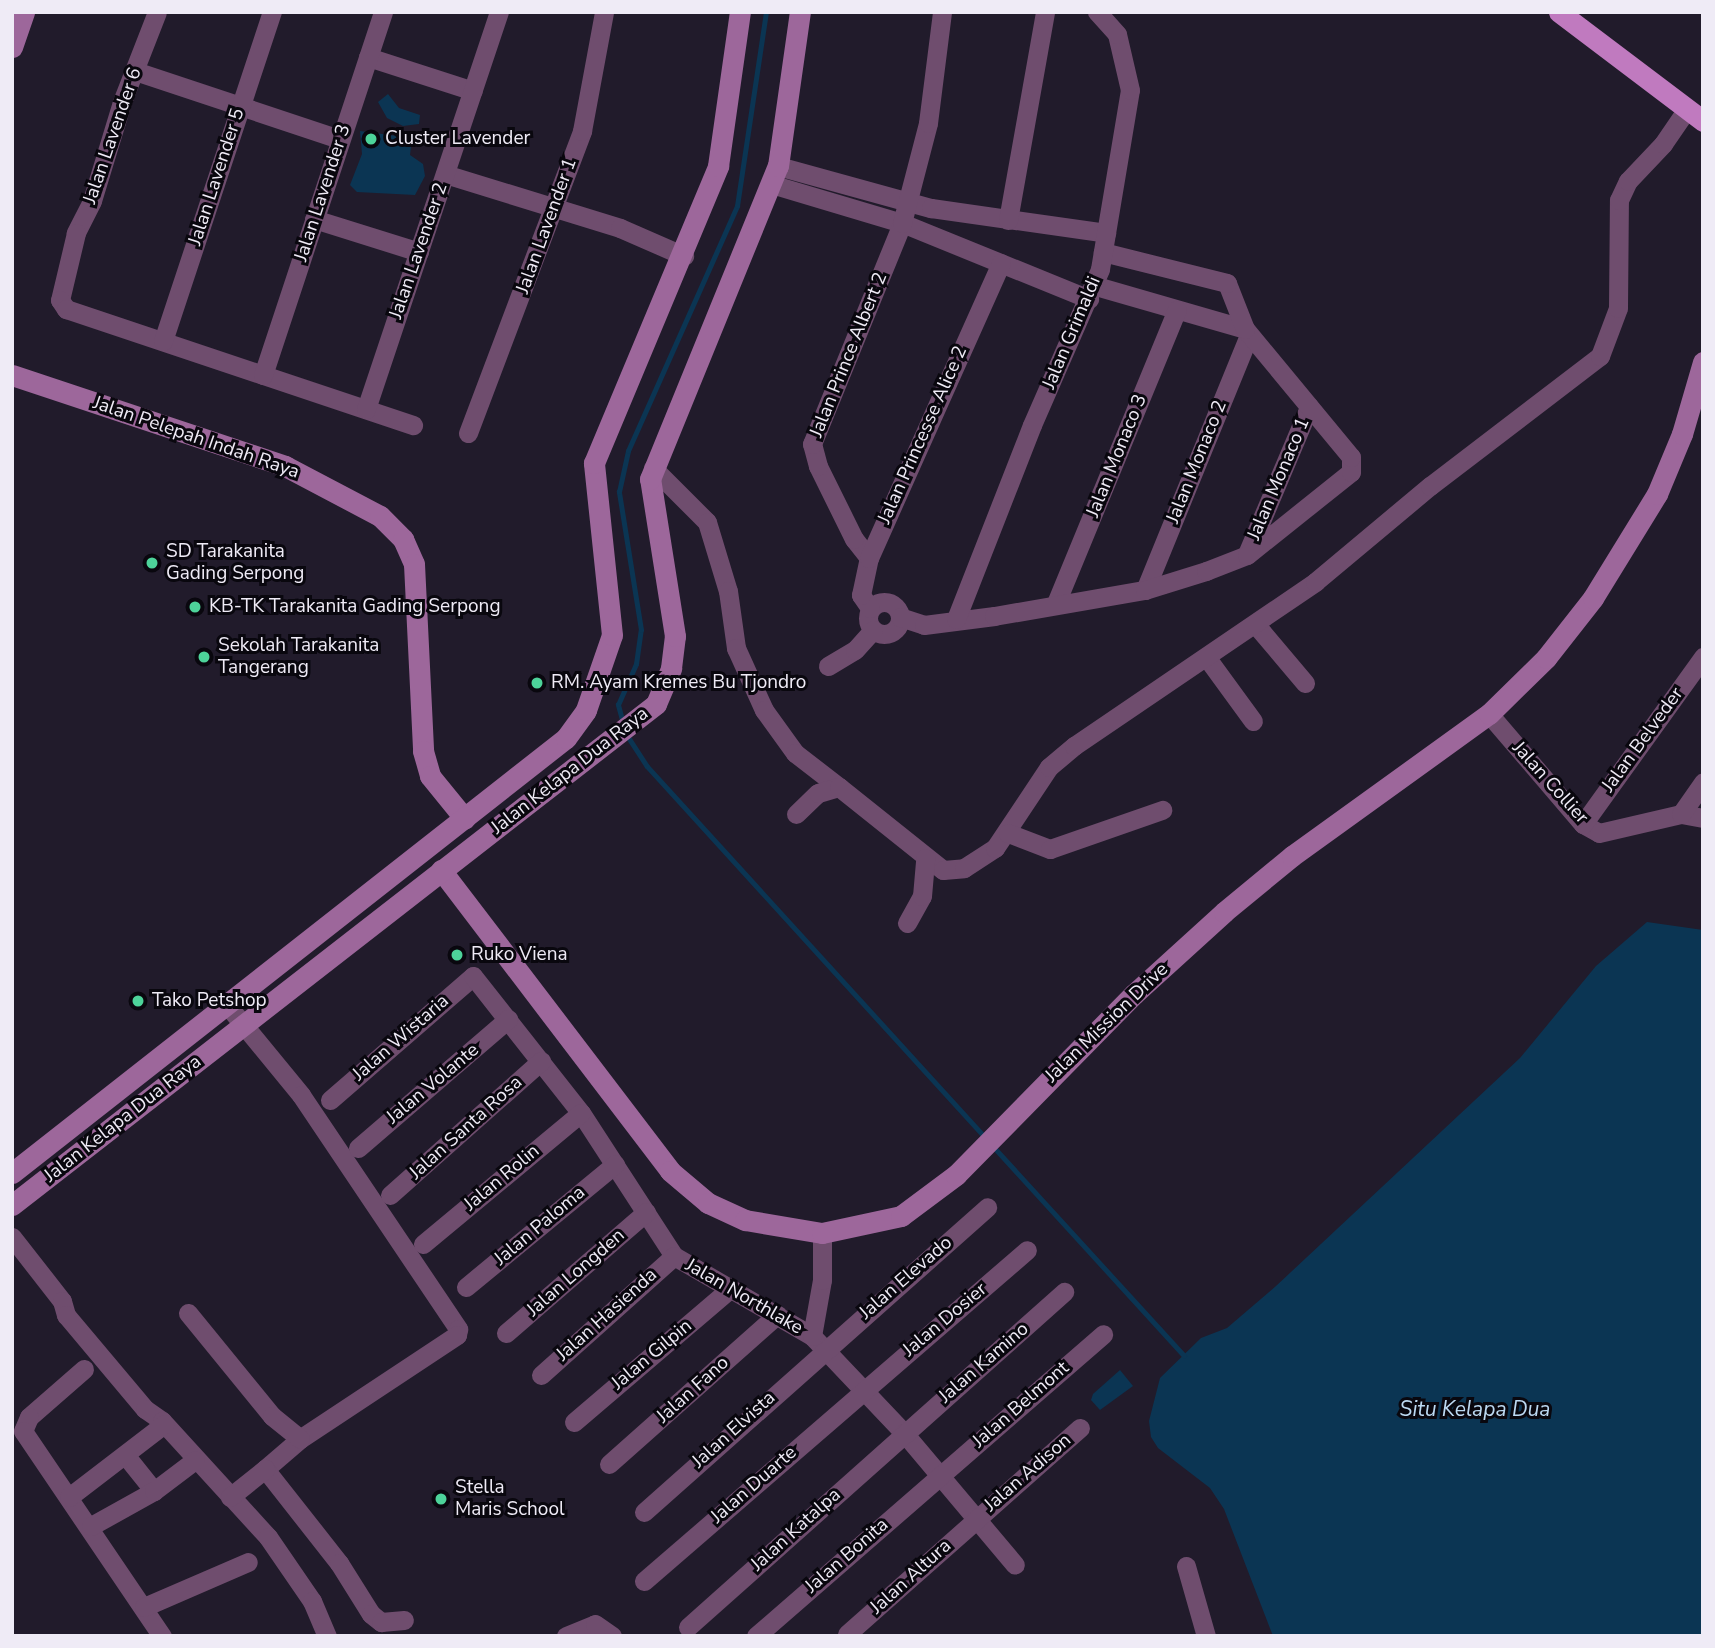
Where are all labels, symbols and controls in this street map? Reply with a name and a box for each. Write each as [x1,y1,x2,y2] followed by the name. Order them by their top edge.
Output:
[79,65,147,207] street label: Jalan Lavender 6
[184,106,250,248] street label: Jalan Lavender 5
[290,122,356,264] street label: Jalan Lavender 3
[385,128,530,150] place label: Cluster Lavender
[363,131,379,147] marker: Cluster Lavender
[512,155,582,297] street label: Jalan Lavender 1
[385,180,453,322] street label: Jalan Lavender 2
[805,269,893,441] street label: Jalan Prince Albert 2
[1038,273,1106,393] street label: Jalan Grimaldi
[873,343,973,527] street label: Jalan Princesse Alice 2
[1082,391,1152,521] street label: Jalan Monaco 3
[90,392,302,484] street label: Jalan Pelepah Indah Raya
[1162,397,1232,527] street label: Jalan Monaco 2
[1243,414,1315,544] street label: Jalan Monaco 1
[166,541,304,585] place label: SD Tarakanita Gading Serpong
[144,555,160,571] marker: SD Tarakanita Gading Serpong
[209,596,501,618] place label: KB-TK Tarakanita Gading Serpong
[187,599,203,615] marker: KB-TK Tarakanita Gading Serpong
[218,635,379,679] place label: Sekolah Tarakanita Tangerang
[196,649,212,665] marker: Sekolah Tarakanita Tangerang
[551,672,806,694] place label: RM. Ayam Kremes Bu Tjondro
[529,675,545,691] marker: RM. Ayam Kremes Bu Tjondro
[1597,683,1689,797] street label: Jalan Belveder
[487,703,653,839] street label: Jalan Kelapa Dua Raya
[1507,737,1593,829] street label: Jalan Collier
[471,944,568,966] place label: Ruko Viena
[449,947,465,963] marker: Ruko Viena
[1041,958,1173,1088] street label: Jalan Mission Drive
[152,990,267,1012] place label: Tako Petshop
[348,990,454,1086] street label: Jalan Wistaria
[130,993,146,1009] marker: Tako Petshop
[382,1039,484,1129] street label: Jalan Volante
[40,1051,206,1187] street label: Jalan Kelapa Dua Raya
[405,1071,527,1185] street label: Jalan Santa Rosa
[460,1140,544,1216] street label: Jalan Rolin
[490,1181,590,1271] street label: Jalan Paloma
[522,1224,630,1322] street label: Jalan Longden
[855,1232,957,1324] street label: Jalan Elevado
[681,1254,807,1340] street label: Jalan Northlake
[552,1264,662,1366] street label: Jalan Hasienda
[898,1278,992,1362] street label: Jalan Dosier
[607,1315,697,1395] street label: Jalan Gilpin
[934,1318,1034,1408] street label: Jalan Kamino
[652,1352,734,1428] street label: Jalan Fano
[968,1357,1074,1453] street label: Jalan Belmont
[688,1387,780,1473] street label: Jalan Elvista
[1400,1396,1550,1422] water label: Situ Kelapa Dua
[980,1429,1076,1517] street label: Jalan Adison
[706,1441,802,1529] street label: Jalan Duarte
[455,1477,565,1521] place label: Stella Maris School
[746,1484,846,1576] street label: Jalan Katalpa
[433,1491,449,1507] marker: Stella Maris School
[801,1514,893,1598] street label: Jalan Bonita
[866,1535,956,1619] street label: Jalan Altura

